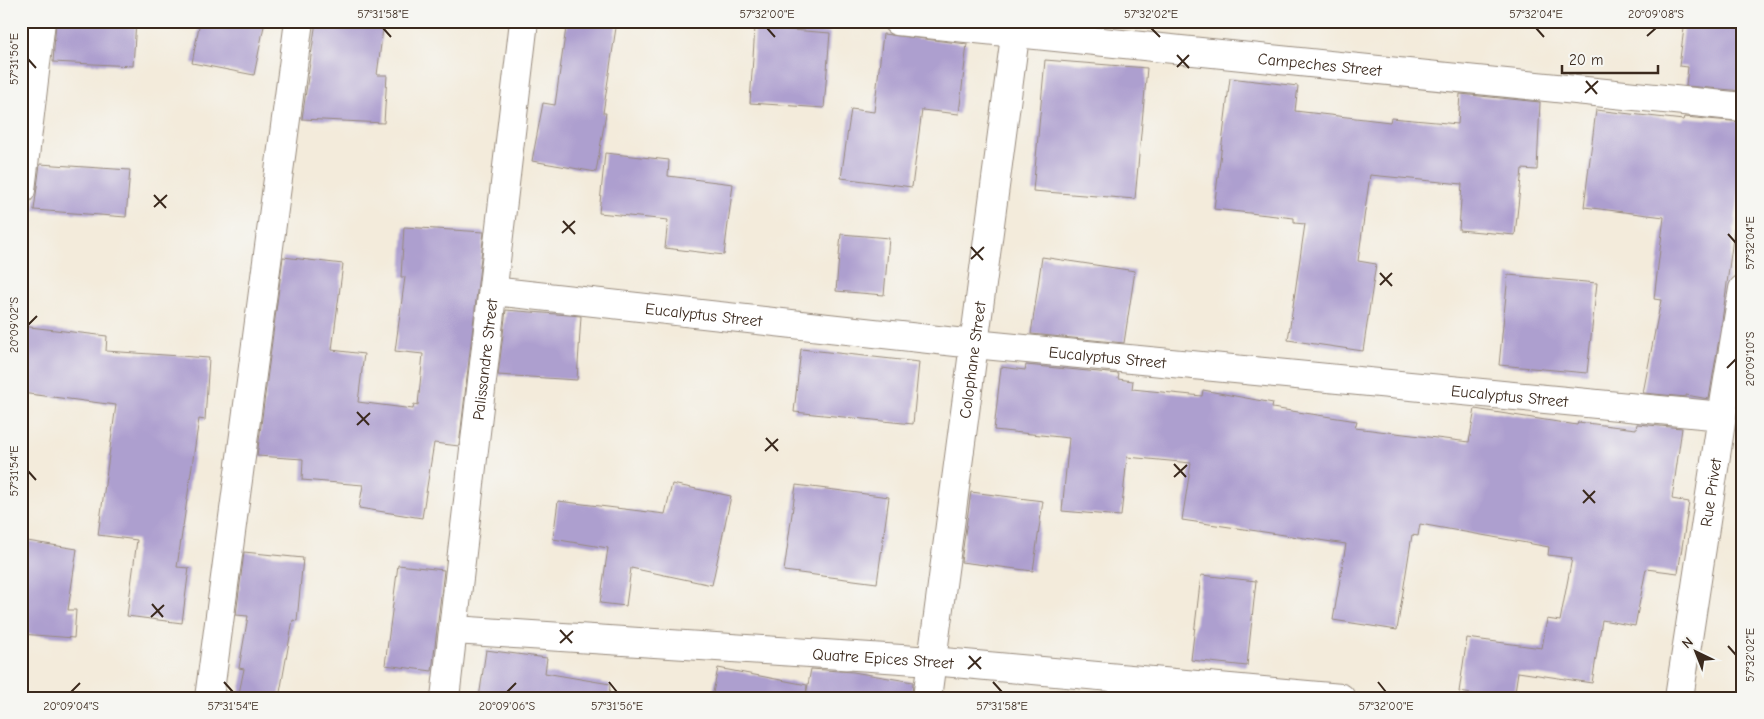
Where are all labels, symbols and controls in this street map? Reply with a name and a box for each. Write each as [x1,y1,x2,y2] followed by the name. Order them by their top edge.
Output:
[357,7,409,21] text: 57°31'58"E
[740,7,795,21] text: 57°32'00"E
[1124,7,1178,21] text: 57°32'02"E
[1509,7,1563,21] text: 57°32'04"E
[1628,7,1684,21] text: 20°09'08"S
[7,33,21,85] text: 57°31'56"E
[1562,42,1658,74] scale bar
[1257,50,1383,80] street label: Campeches Street
[1569,51,1603,69] text: 20 m
[1743,216,1757,270] text: 57°32'04"E
[7,297,21,353] text: 20°09'02"S
[469,297,502,421] street label: Palissandre Street
[644,300,764,331] street label: Eucalyptus Street
[956,300,990,420] street label: Colophane Street
[1743,331,1757,386] text: 20°09'10"S
[1048,343,1167,372] street label: Eucalyptus Street
[1450,382,1569,411] street label: Eucalyptus Street
[7,445,21,497] text: 57°31'54"E
[1697,457,1726,528] street label: Rue Privet
[1672,626,1722,676] north arrow
[1743,628,1757,682] text: 57°32'02"E
[1678,634,1697,652] text: N
[812,645,955,673] street label: Quatre Epices Street
[43,699,99,713] text: 20°09'04"S
[207,699,259,713] text: 57°31'54"E
[479,699,536,713] text: 20°09'06"S
[591,699,643,713] text: 57°31'56"E
[976,699,1028,713] text: 57°31'58"E
[1359,699,1414,713] text: 57°32'00"E

